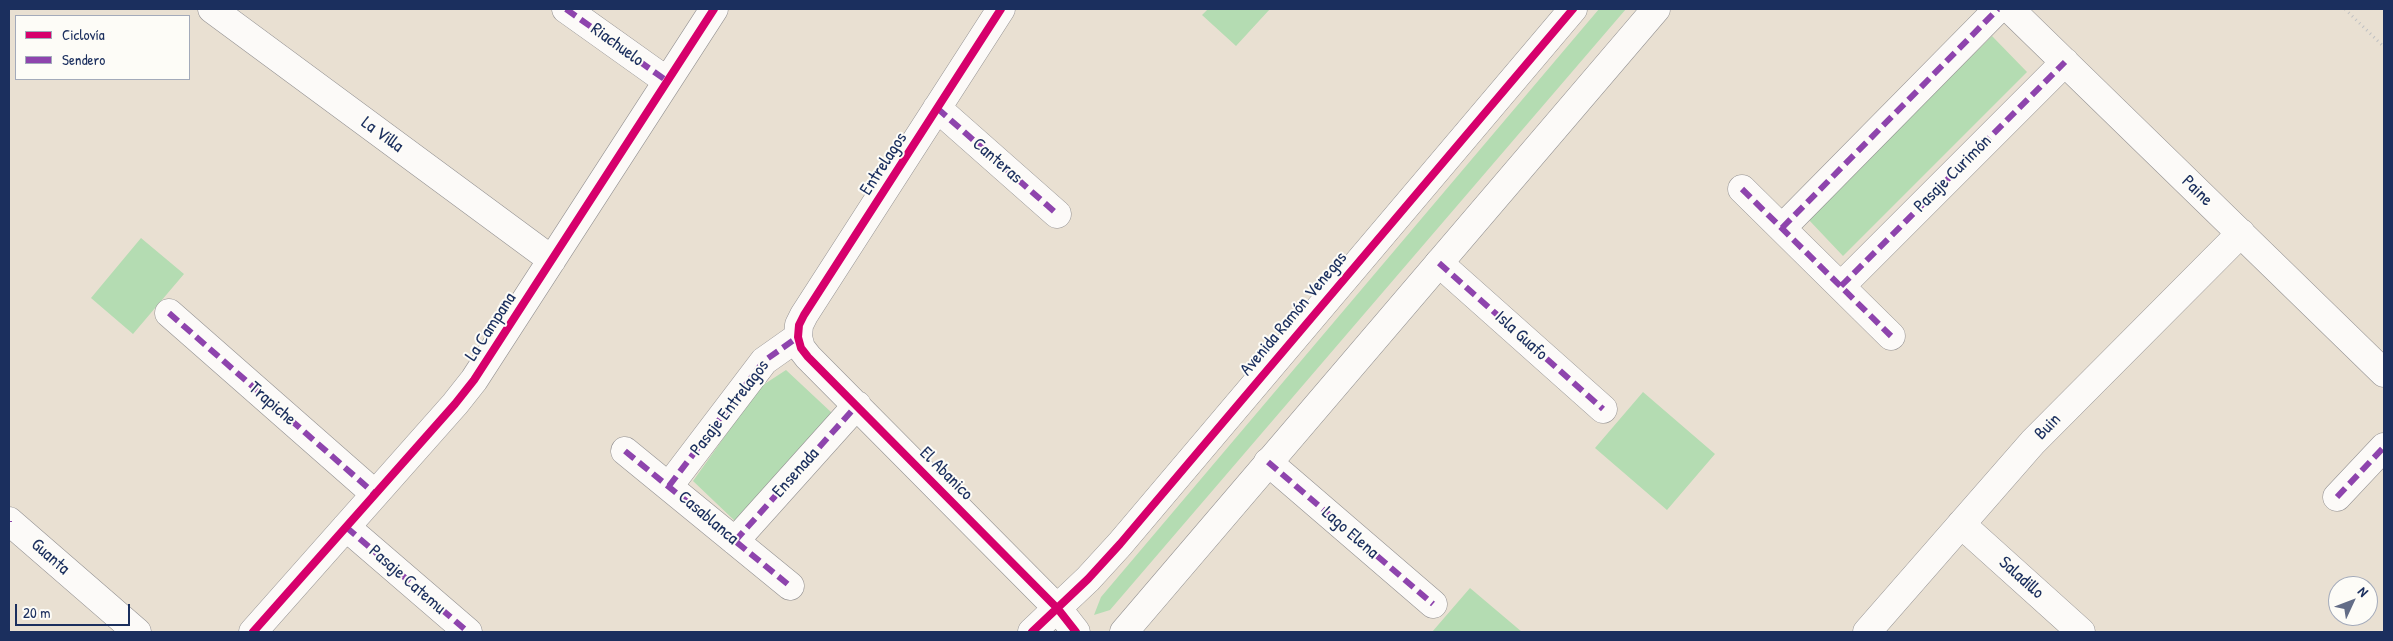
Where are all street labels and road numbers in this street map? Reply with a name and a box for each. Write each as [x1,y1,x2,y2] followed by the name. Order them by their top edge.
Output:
[586,19,648,71] street label: Riachuelo
[357,112,407,158] street label: La Villa
[856,129,912,199] street label: Entrelagos
[1910,131,1996,217] street label: Pasaje Curimón
[968,133,1026,189] street label: Canteras
[2177,171,2217,211] street label: Paine
[1236,248,1352,380] street label: Avenida Ramón Venegas
[461,289,521,365] street label: La Campana
[1490,307,1552,365] street label: Isla Guafo
[686,356,774,460] street label: Pasaje Entrelagos
[244,378,300,430] street label: Trapiche
[2030,409,2066,445] street label: Buin
[915,443,977,505] street label: El Abanico
[768,444,824,502] street label: Ensenada
[673,486,743,550] street label: Casablanca
[1317,502,1383,564] street label: Lago Elena
[26,534,74,580] street label: Guanta
[364,541,450,619] street label: Pasaje Catemu
[1994,552,2048,604] street label: Saladillo

